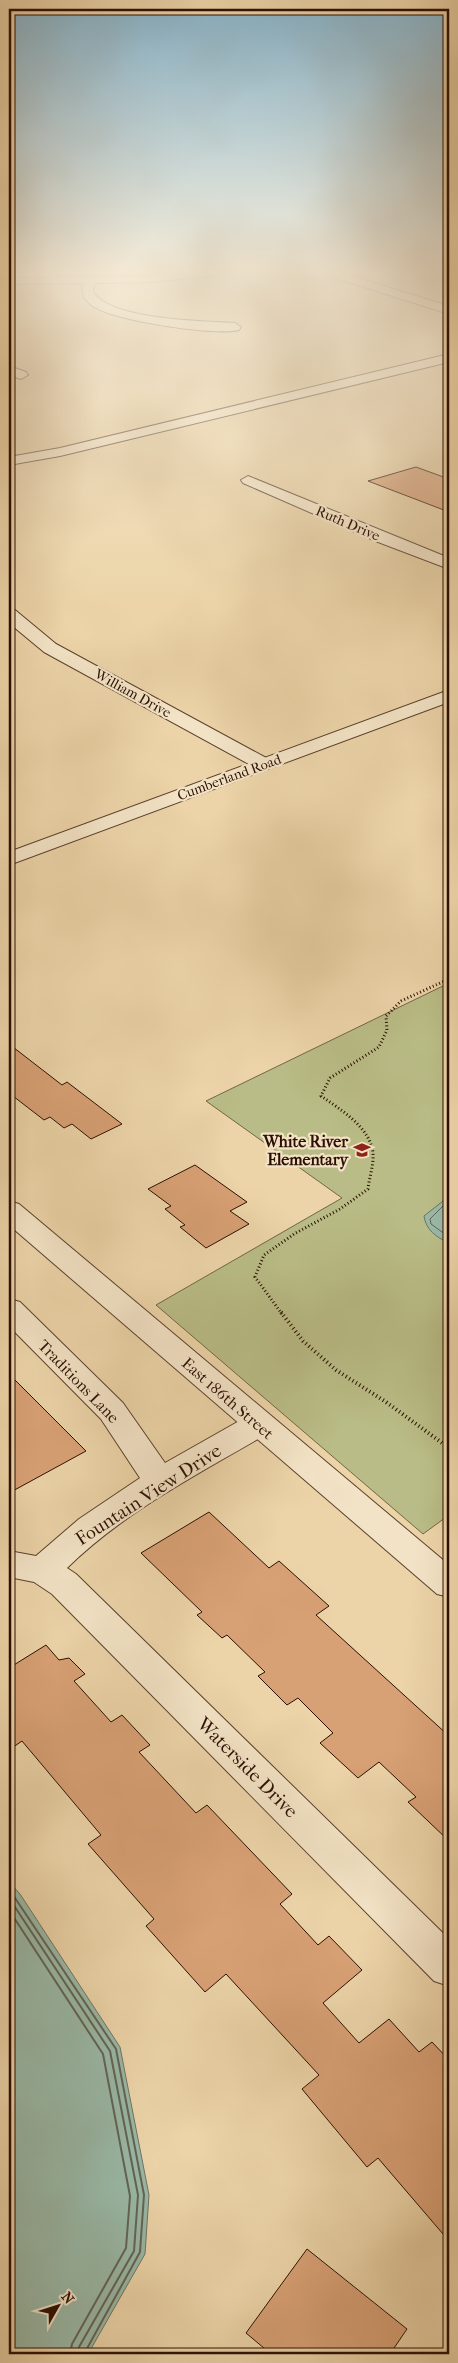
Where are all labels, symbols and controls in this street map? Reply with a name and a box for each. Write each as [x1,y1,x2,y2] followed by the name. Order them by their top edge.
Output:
[313,502,382,545] street label: Ruth Drive
[91,665,174,722] street label: William Drive
[175,751,284,804] street label: Cumberland Road
[262,1132,349,1170] place label: White River Elementary
[352,1140,372,1160] school or university icon: White River Elementary
[34,1336,123,1427] street label: Traditions Lane
[178,1353,278,1443] street label: East 186th Street
[72,1440,225,1550] street label: Fountain View Drive
[192,1712,302,1823] street label: Waterside Drive
[32,2280,82,2330] north arrow
[58,2289,78,2308] text: N

